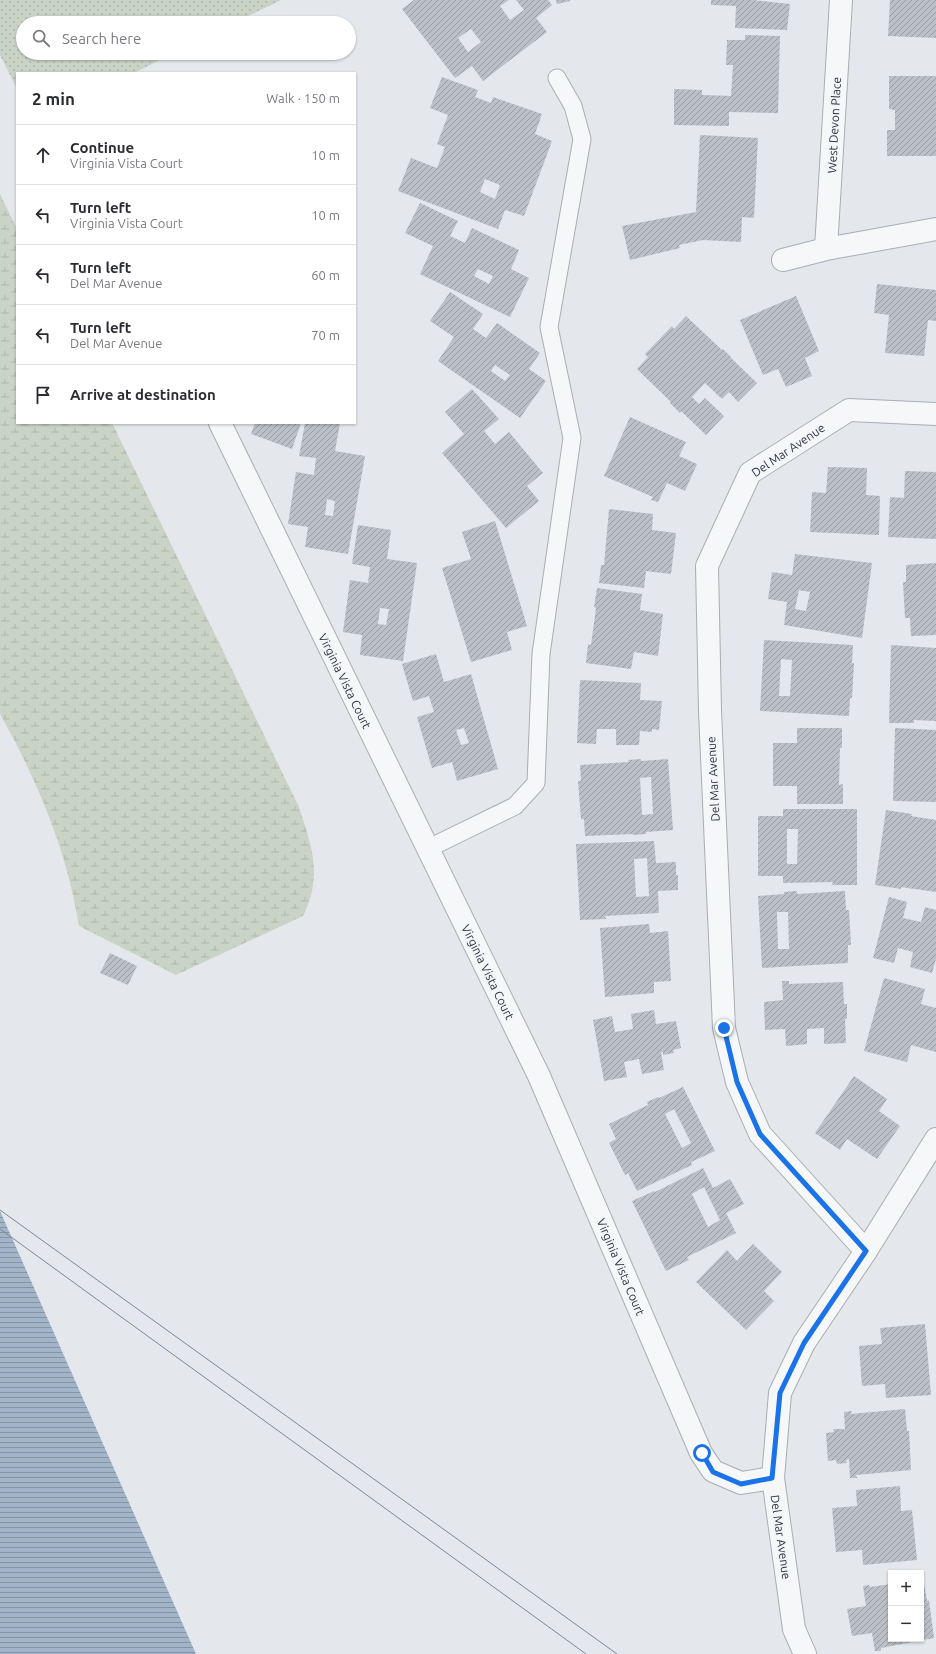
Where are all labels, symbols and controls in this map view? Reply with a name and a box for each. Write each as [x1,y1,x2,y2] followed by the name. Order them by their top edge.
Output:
[16,16,356,60] search box
[30,27,52,49] icon: search
[62,30,141,47] text: Search here
[825,76,843,174] street label: West Devon Place
[32,89,75,108] text: 2 min
[266,91,340,105] text: Walk · 150 m
[70,139,134,156] text: Continue
[32,144,54,166] icon: ahead
[311,148,340,162] text: 10 m
[70,156,183,170] text: Virginia Vista Court
[70,199,131,216] text: Turn left
[32,204,54,226] icon: left
[311,208,340,222] text: 10 m
[70,216,183,230] text: Virginia Vista Court
[70,259,131,276] text: Turn left
[32,264,54,286] icon: left
[311,268,340,282] text: 60 m
[70,276,162,290] text: Del Mar Avenue
[70,319,131,336] text: Turn left
[32,324,54,346] icon: left
[311,328,340,342] text: 70 m
[70,336,162,350] text: Del Mar Avenue
[32,384,54,406] icon: arrive
[70,386,216,403] text: Arrive at destination
[749,421,827,479] street label: Del Mar Avenue
[316,631,374,731] street label: Virginia Vista Court
[704,736,722,822] street label: Del Mar Avenue
[459,922,517,1022] street label: Virginia Vista Court
[715,1019,733,1037] route end
[595,1217,647,1318] street label: Virginia Vista Court
[693,1444,711,1462] route start
[769,1494,793,1580] street label: Del Mar Avenue
[888,1570,924,1642] map controls
[888,1570,924,1606] button: +
[888,1606,924,1642] button: −

